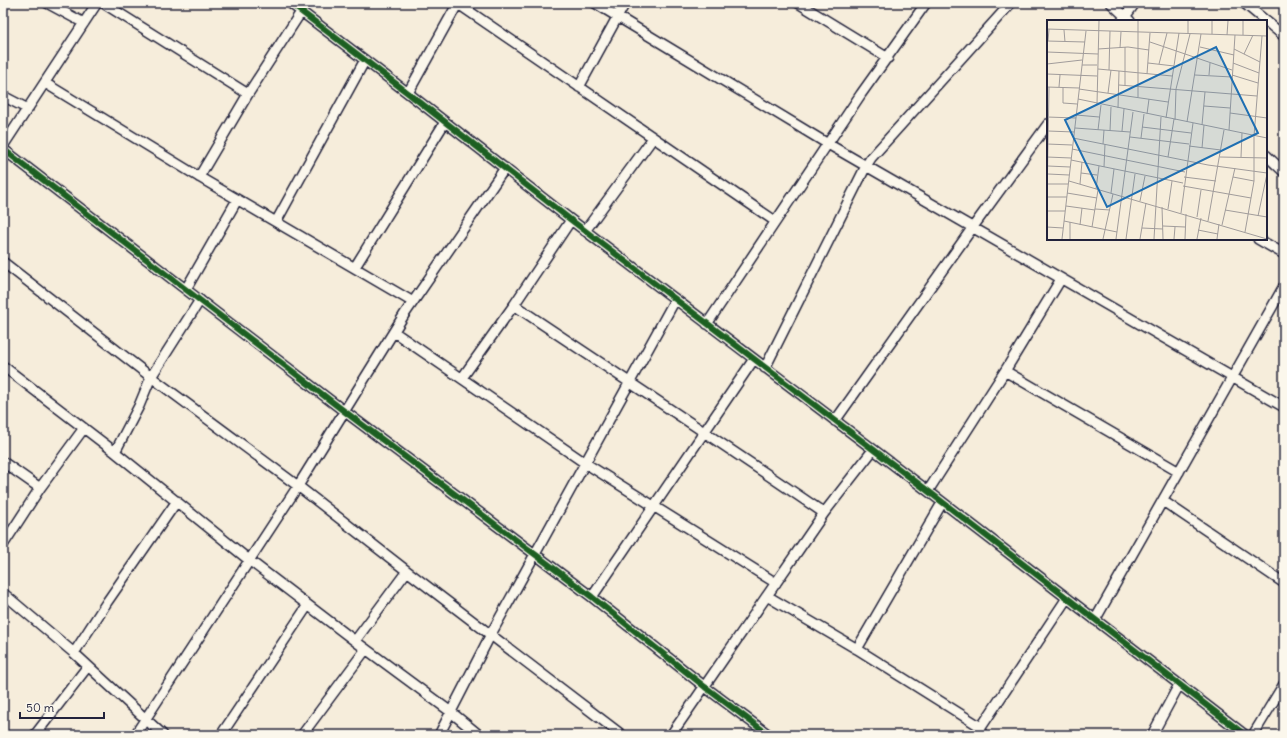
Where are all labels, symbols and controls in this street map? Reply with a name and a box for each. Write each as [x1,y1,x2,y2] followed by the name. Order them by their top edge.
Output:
[1047,20,1267,240] inset map
[20,694,104,720] scale bar
[26,700,55,715] text: 50 m

